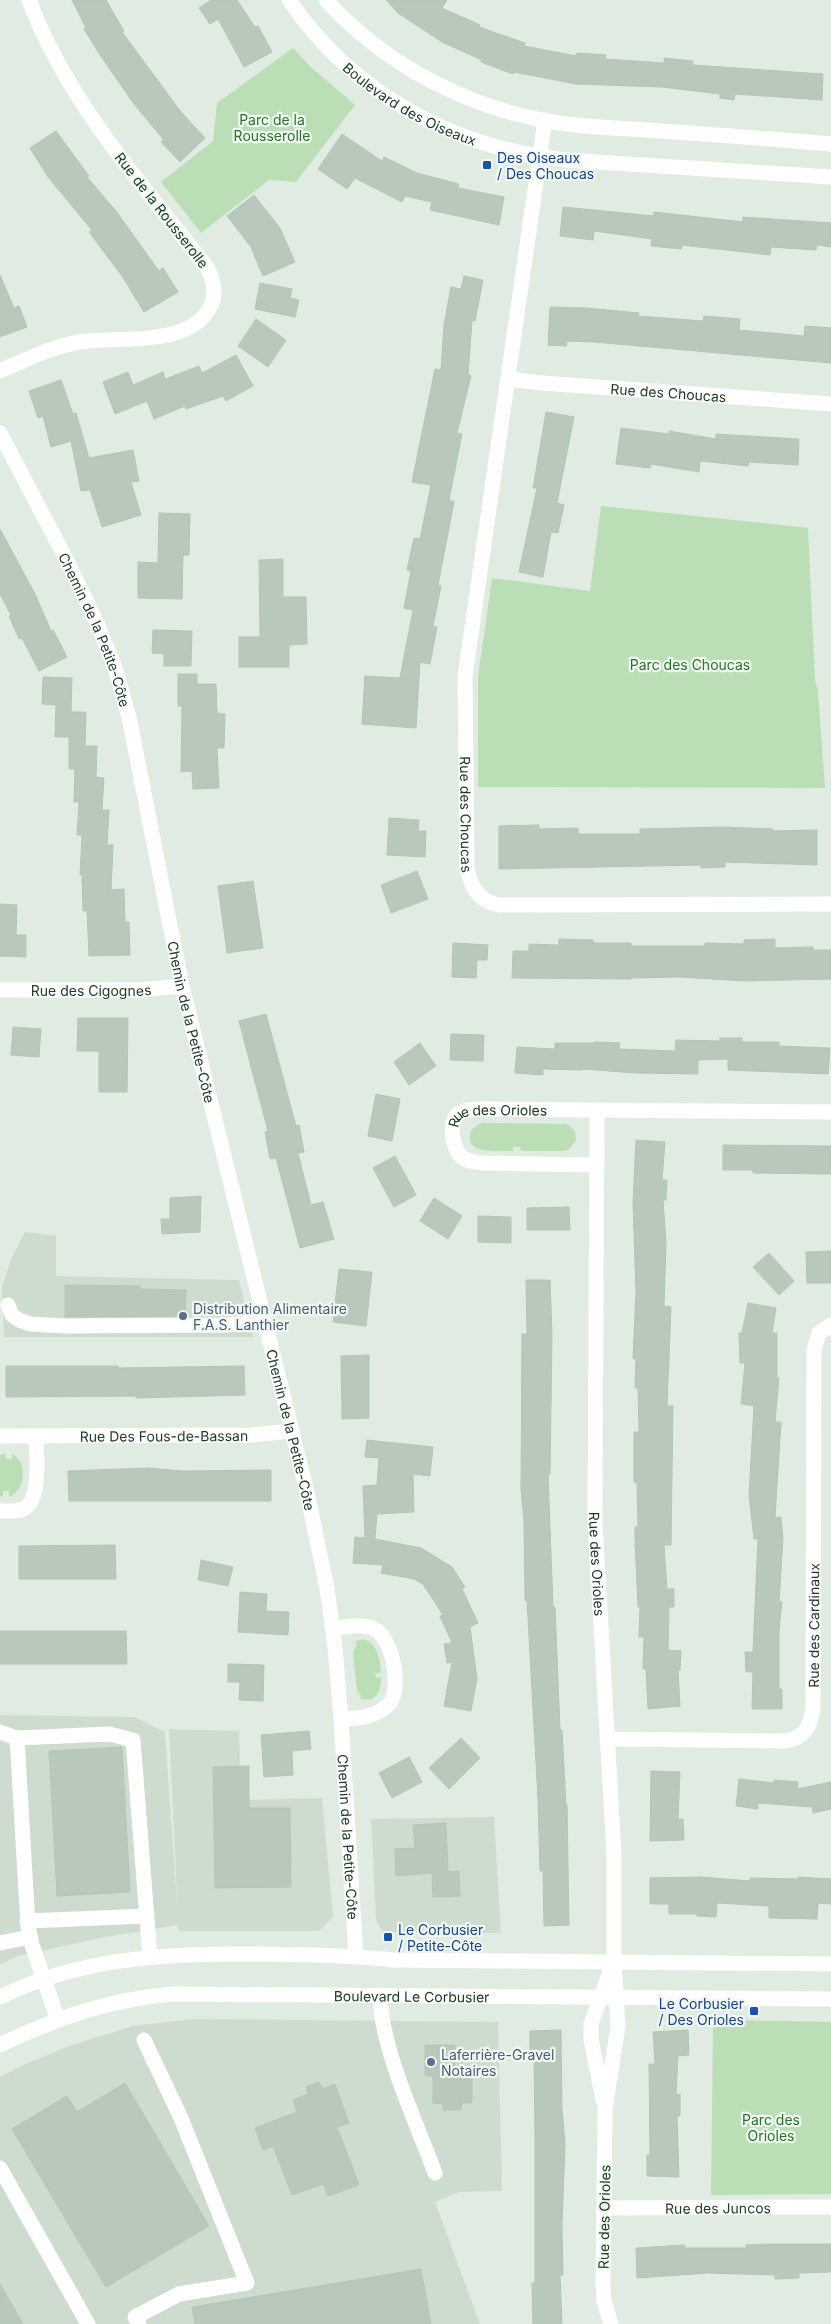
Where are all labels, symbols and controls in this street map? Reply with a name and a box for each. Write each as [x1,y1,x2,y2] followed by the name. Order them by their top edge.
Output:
[340,58,479,149] street label: Boulevard des Oiseaux
[234,111,310,144] park label: Parc de la Rousserolle
[112,149,212,271] street label: Rue de la Rousserolle
[497,149,594,182] place label: Des Oiseaux / Des Choucas
[481,159,493,171] marker: Des Oiseaux / Des Choucas
[610,379,727,405] street label: Rue des Choucas
[56,550,134,709] street label: Chemin de la Petite-Côte
[630,656,750,673] park label: Parc des Choucas
[457,756,476,874] street label: Rue des Choucas
[165,939,219,1105] street label: Chemin de la Petite-Côte
[31,980,152,999] street label: Rue des Cigognes
[444,1101,547,1129] street label: Rue des Orioles
[193,1300,347,1333] place label: Distribution Alimentaire F.A.S. Lanthier
[177,1310,189,1322] marker: Distribution Alimentaire F.A.S. Lanthier
[263,1347,319,1512] street label: Chemin de la Petite-Côte
[80,1427,248,1444] street label: Rue Des Fous-de-Bassan
[586,1512,609,1617] street label: Rue des Orioles
[805,1563,822,1688] street label: Rue des Cardinaux
[335,1753,362,1920] street label: Chemin de la Petite-Côte
[398,1921,483,1954] place label: Le Corbusier / Petite-Côte
[382,1931,394,1943] marker: Le Corbusier / Petite-Côte
[334,1987,489,2005] street label: Boulevard Le Corbusier
[659,1995,744,2028] place label: Le Corbusier / Des Orioles
[748,2005,760,2017] marker: Le Corbusier / Des Orioles
[441,2046,554,2079] place label: Laferrière-Gravel Notaires
[425,2056,437,2068] marker: Laferrière-Gravel Notaires
[742,2111,800,2144] park label: Parc des Orioles
[595,2165,613,2269] street label: Rue des Orioles
[665,2199,771,2216] street label: Rue des Juncos

